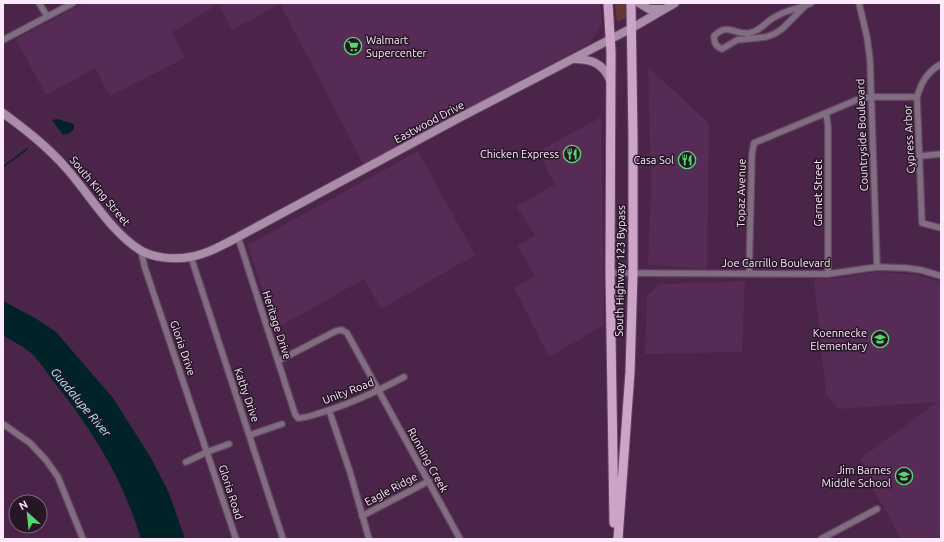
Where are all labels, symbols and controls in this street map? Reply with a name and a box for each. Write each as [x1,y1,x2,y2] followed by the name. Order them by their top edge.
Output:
[366,34,428,59] place label: Walmart Supercenter
[343,36,363,56] supermarket icon: Walmart Supercenter
[854,79,870,191] street label: Countryside Boulevard
[392,99,466,145] street label: Eastwood Drive
[901,103,917,174] street label: Cypress Arbor
[562,144,582,164] restaurant icon: Chicken Express
[480,148,559,160] place label: Chicken Express
[677,150,697,170] restaurant icon: Casa Sol
[67,154,133,229] street label: South King Street
[634,154,674,166] place label: Casa Sol
[734,159,748,227] street label: Topaz Avenue
[812,159,824,227] street label: Garnet Street
[613,205,627,337] street label: South Highway 123 Bypass
[722,257,830,269] street label: Joe Carrillo Boulevard
[260,289,294,361] street label: Heritage Drive
[168,319,198,377] street label: Gloria Drive
[810,327,868,352] place label: Koennecke Elementary
[870,329,890,349] school or university icon: Koennecke Elementary
[48,365,114,439] water label: Guadalupe River
[232,366,262,424] street label: Kathy Drive
[321,376,375,406] street label: Unity Road
[405,426,451,495] street label: Running Creek
[216,463,246,521] street label: Gloria Road
[822,464,891,489] place label: Jim Barnes Middle School
[894,466,914,486] school or university icon: Jim Barnes Middle School
[363,470,419,508] street label: Eagle Ridge
[8,494,48,534] north arrow
[17,498,30,512] text: N

